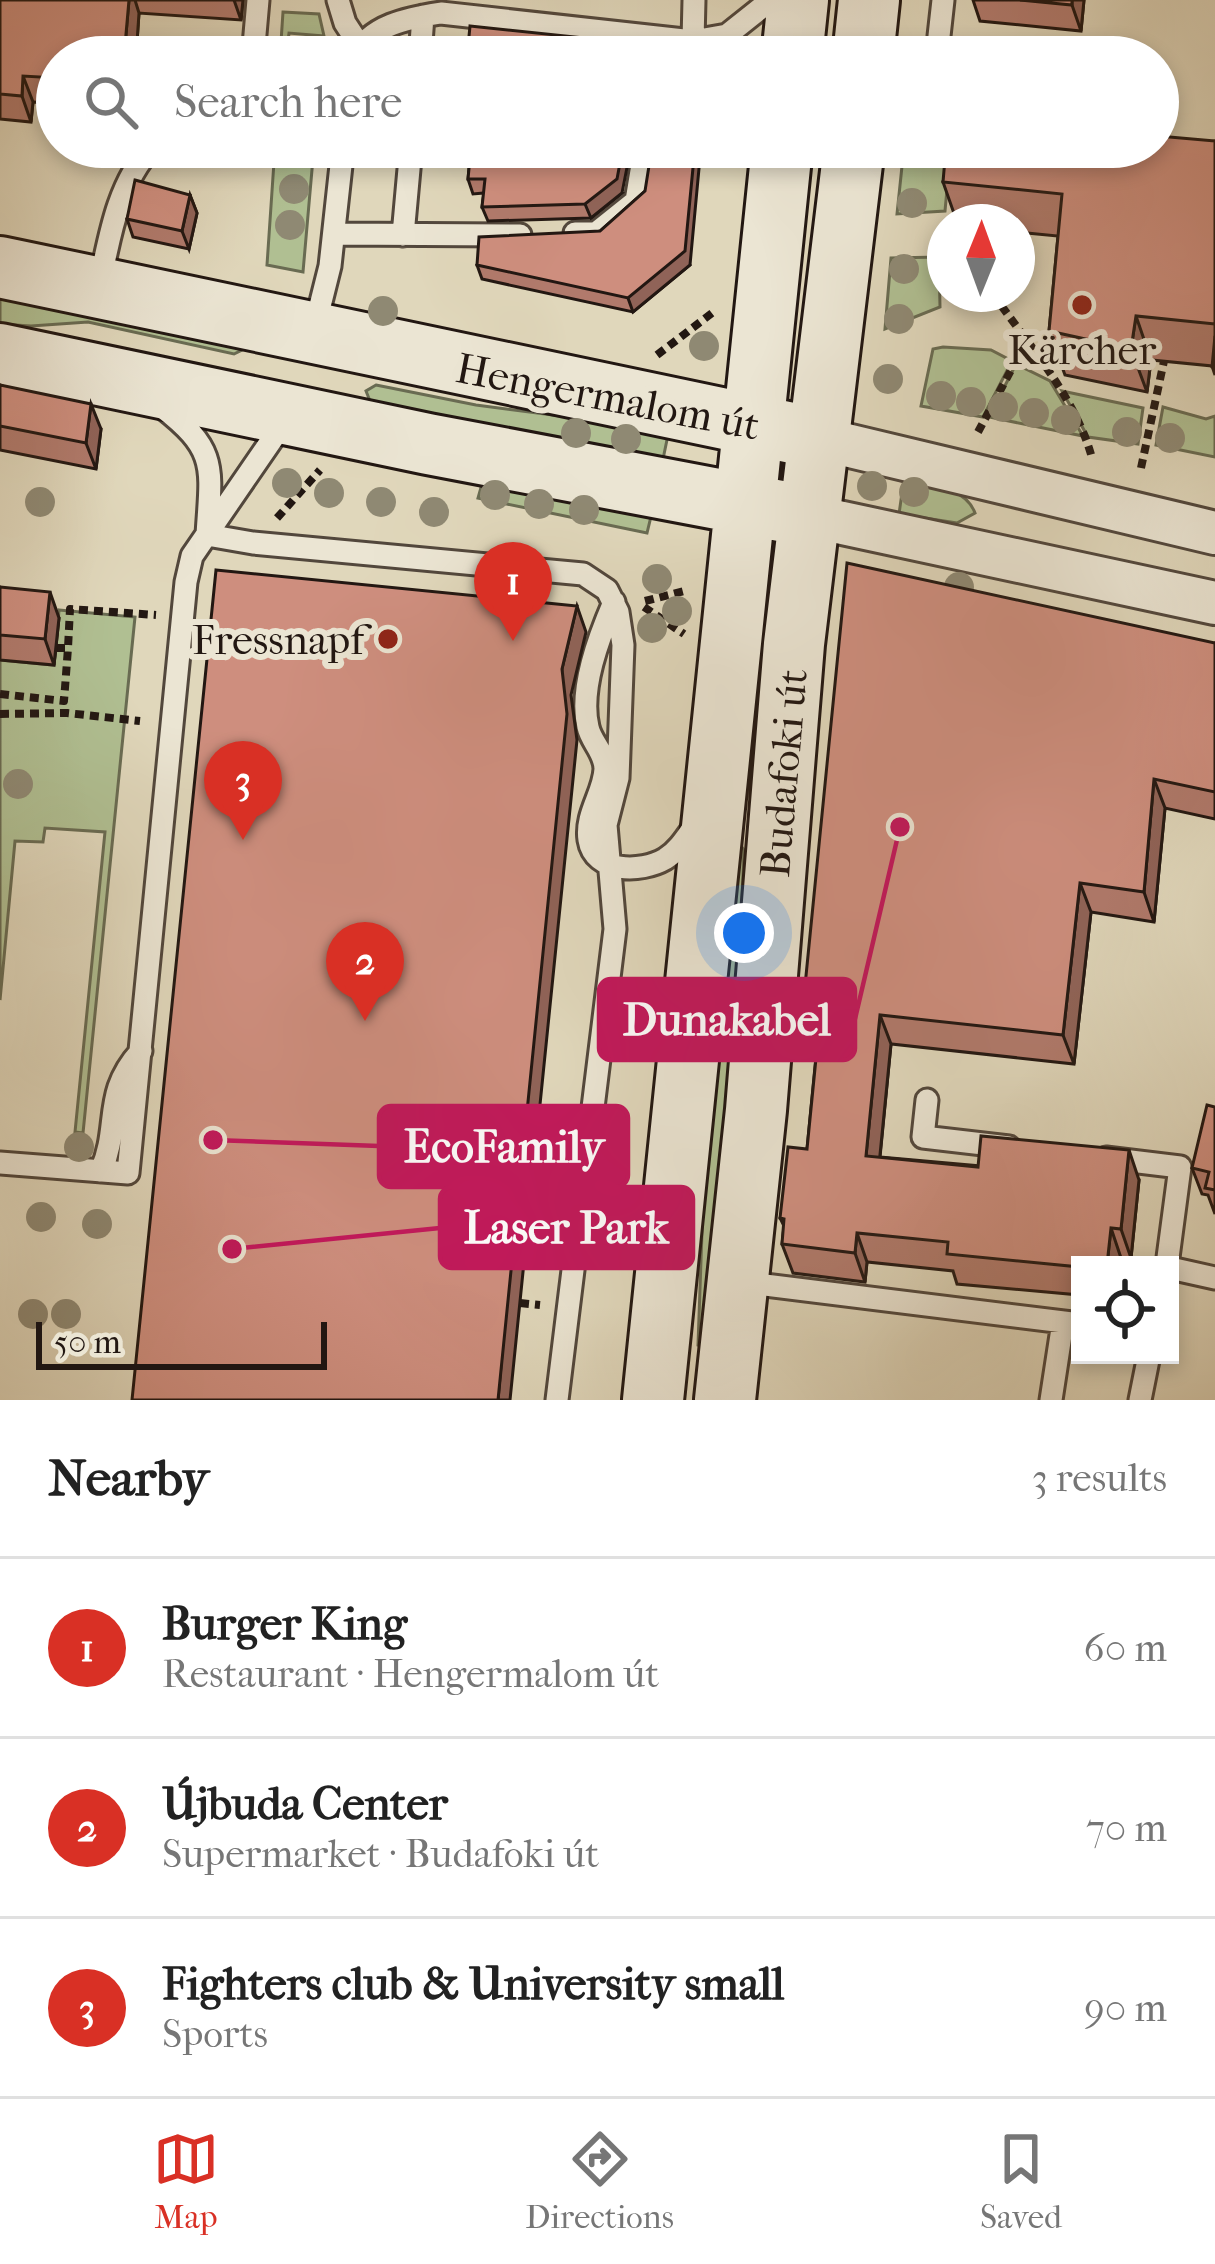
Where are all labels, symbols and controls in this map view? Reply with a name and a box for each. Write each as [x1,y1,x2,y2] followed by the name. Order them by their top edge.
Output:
[36,36,1179,168] search box
[78,69,144,135] icon: search
[174,76,402,129] text: Search here
[927,204,1035,312] north arrow
[1069,292,1095,318] marker: Kärcher
[1008,326,1156,375] place label: Kärcher
[452,344,764,451] street label: Hengermalom út
[474,542,552,641] pin: 1
[192,616,372,665] place label: Fressnapf
[375,626,401,652] marker: Fressnapf
[751,667,818,879] street label: Budafoki út
[204,741,282,840] pin: 3
[714,903,774,963] your location
[326,922,404,1021] pin: 2
[599,979,855,1060] callout: Dunakabel
[623,994,832,1047] text: Dunakabel
[379,1106,628,1187] callout: EcoFamily
[404,1121,606,1174] text: EcoFamily
[440,1187,693,1268] callout: Laser Park
[463,1202,670,1255] text: Laser Park
[1071,1256,1179,1364] map controls
[1071,1256,1179,1364] button: locate
[36,1316,327,1369] scale bar
[54,1323,121,1362] text: 50 m
[48,1448,209,1508] text: Nearby
[1032,1455,1167,1501] text: 3 results
[162,1598,407,1651] text: Burger King
[80,1625,94,1671] text: 1
[1084,1625,1167,1671] text: 60 m
[162,1651,659,1697] text: Restaurant · Hengermalom út
[162,1778,448,1831] text: Újbuda Center
[77,1805,97,1851] text: 2
[1086,1805,1167,1851] text: 70 m
[162,1831,599,1877] text: Supermarket · Budafoki út
[162,1958,784,2011] text: Fighters club & University small
[79,1985,95,2031] text: 3
[1084,1985,1167,2031] text: 90 m
[162,2011,268,2057] text: Sports
[153,2126,219,2237] tab: Map
[525,2126,674,2237] tab: Directions
[980,2126,1062,2237] tab: Saved

